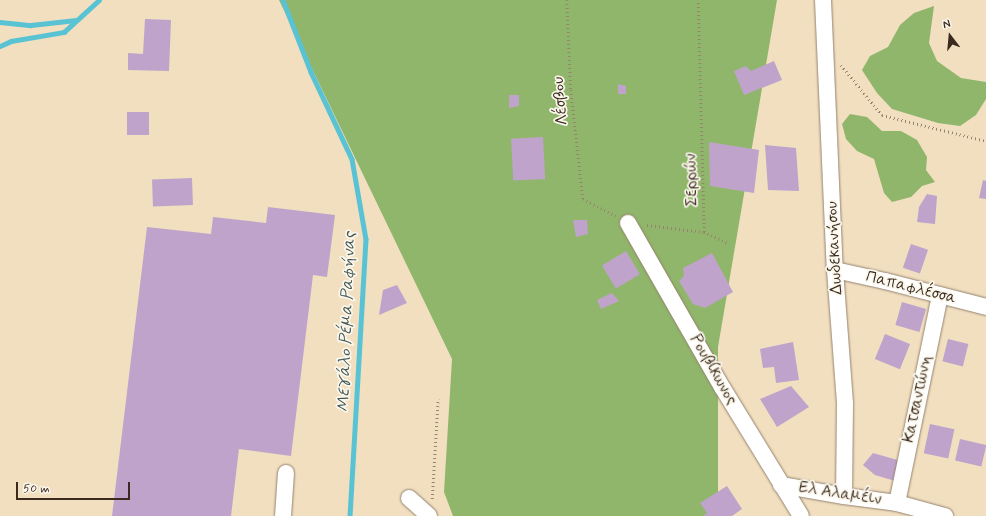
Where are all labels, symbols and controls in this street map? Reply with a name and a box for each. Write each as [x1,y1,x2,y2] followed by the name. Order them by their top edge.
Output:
[930,16,970,56] north arrow
[941,17,952,32] text: N
[549,76,573,126] street label: Λέσβου
[682,153,702,207] street label: Σερρών
[823,201,847,295] street label: Δωδεκανήσου
[334,231,360,413] water label: Μεγάλο Ρέμα Ραφήνας
[864,268,958,308] street label: Παπαφλέσσα
[685,331,741,409] street label: Ρουβίκωνος
[899,354,937,444] street label: Κατσαντώνη
[18,474,132,500] scale bar
[797,478,883,510] street label: Ελ Αλαμέιν
[23,481,50,497] text: 50 m

